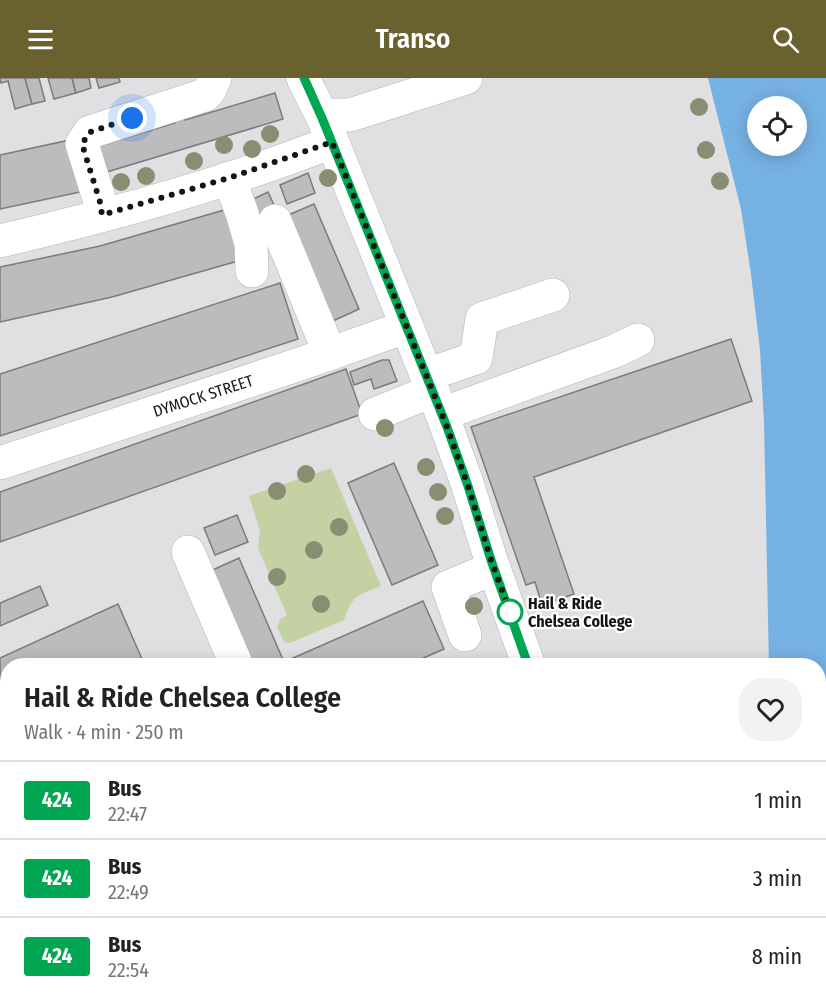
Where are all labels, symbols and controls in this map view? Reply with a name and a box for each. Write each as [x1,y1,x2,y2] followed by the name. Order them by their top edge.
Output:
[24,23,57,56] icon: menu
[376,23,450,55] text: Transo
[769,23,802,56] icon: search
[747,96,807,156] map controls
[747,96,807,156] button: locate
[117,103,147,133] your location
[150,371,256,421] street label: DYMOCK STREET
[528,594,632,631] place label: Hail & Ride Chelsea College
[497,599,523,625] marker: Hail & Ride Chelsea College
[739,678,802,741] button: heart
[24,681,341,714] text: Hail & Ride Chelsea College
[24,720,184,744] text: Walk · 4 min · 250 m
[108,775,141,802] text: Bus
[42,787,72,813] text: 424
[754,787,802,814] text: 1 min
[108,802,147,826] text: 22:47
[108,853,141,880] text: Bus
[42,865,72,891] text: 424
[753,865,802,892] text: 3 min
[108,880,149,904] text: 22:49
[108,931,141,958] text: Bus
[42,943,72,969] text: 424
[752,943,802,970] text: 8 min
[108,958,149,982] text: 22:54

